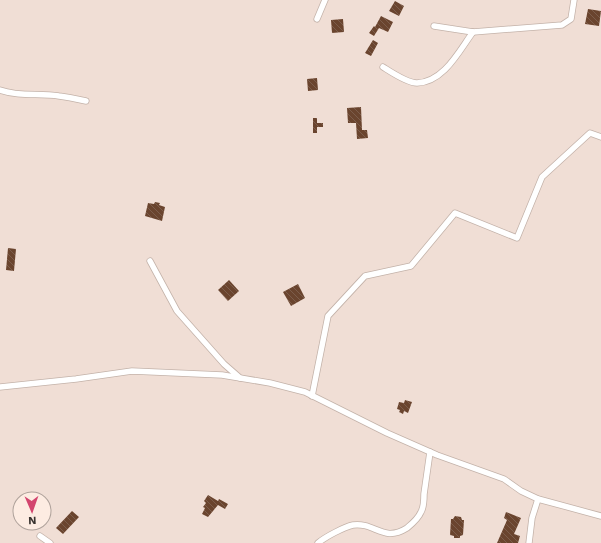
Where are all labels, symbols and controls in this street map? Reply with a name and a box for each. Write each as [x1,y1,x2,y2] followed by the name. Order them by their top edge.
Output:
[12,491,52,531] north arrow
[28,514,37,527] text: N

